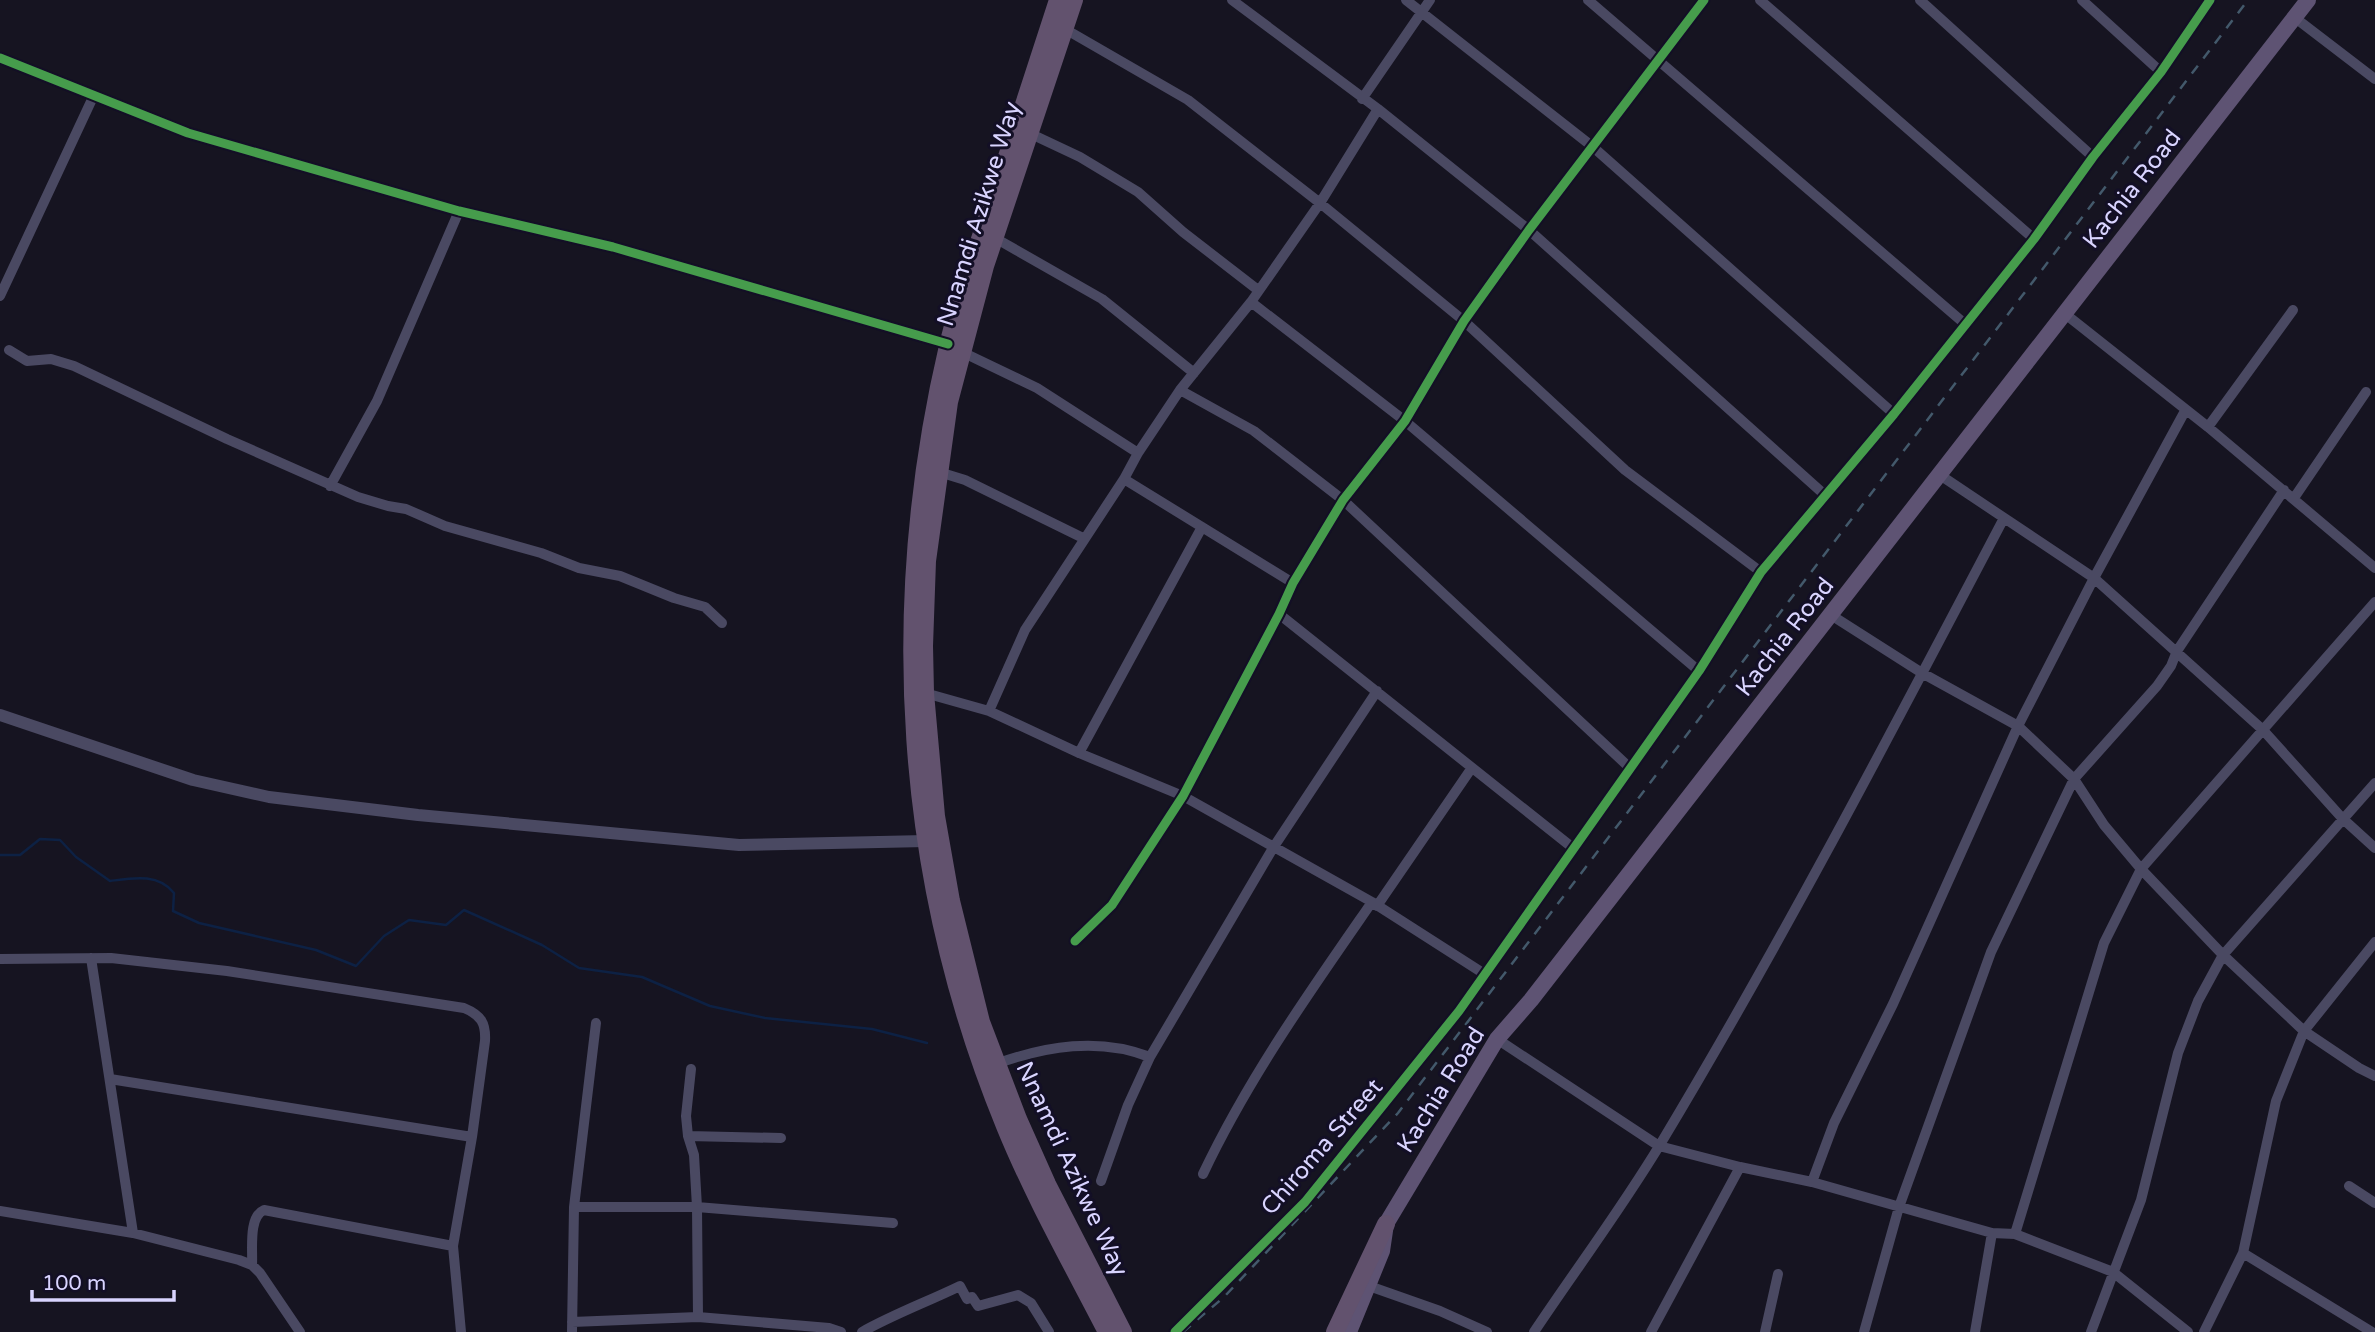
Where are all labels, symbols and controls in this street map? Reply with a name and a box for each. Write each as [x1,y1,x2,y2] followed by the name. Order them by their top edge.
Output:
[931,98,1027,330] street label: Nnamdi Azikwe Way
[2077,124,2187,254] street label: Kachia Road
[1730,572,1840,702] street label: Kachia Road
[1391,1022,1491,1158] street label: Kachia Road
[1010,1057,1135,1281] street label: Nnamdi Azikwe Way
[1255,1073,1389,1221] street label: Chiroma Street
[32,1258,173,1302] scale bar
[42,1271,106,1296] text: 100 m

